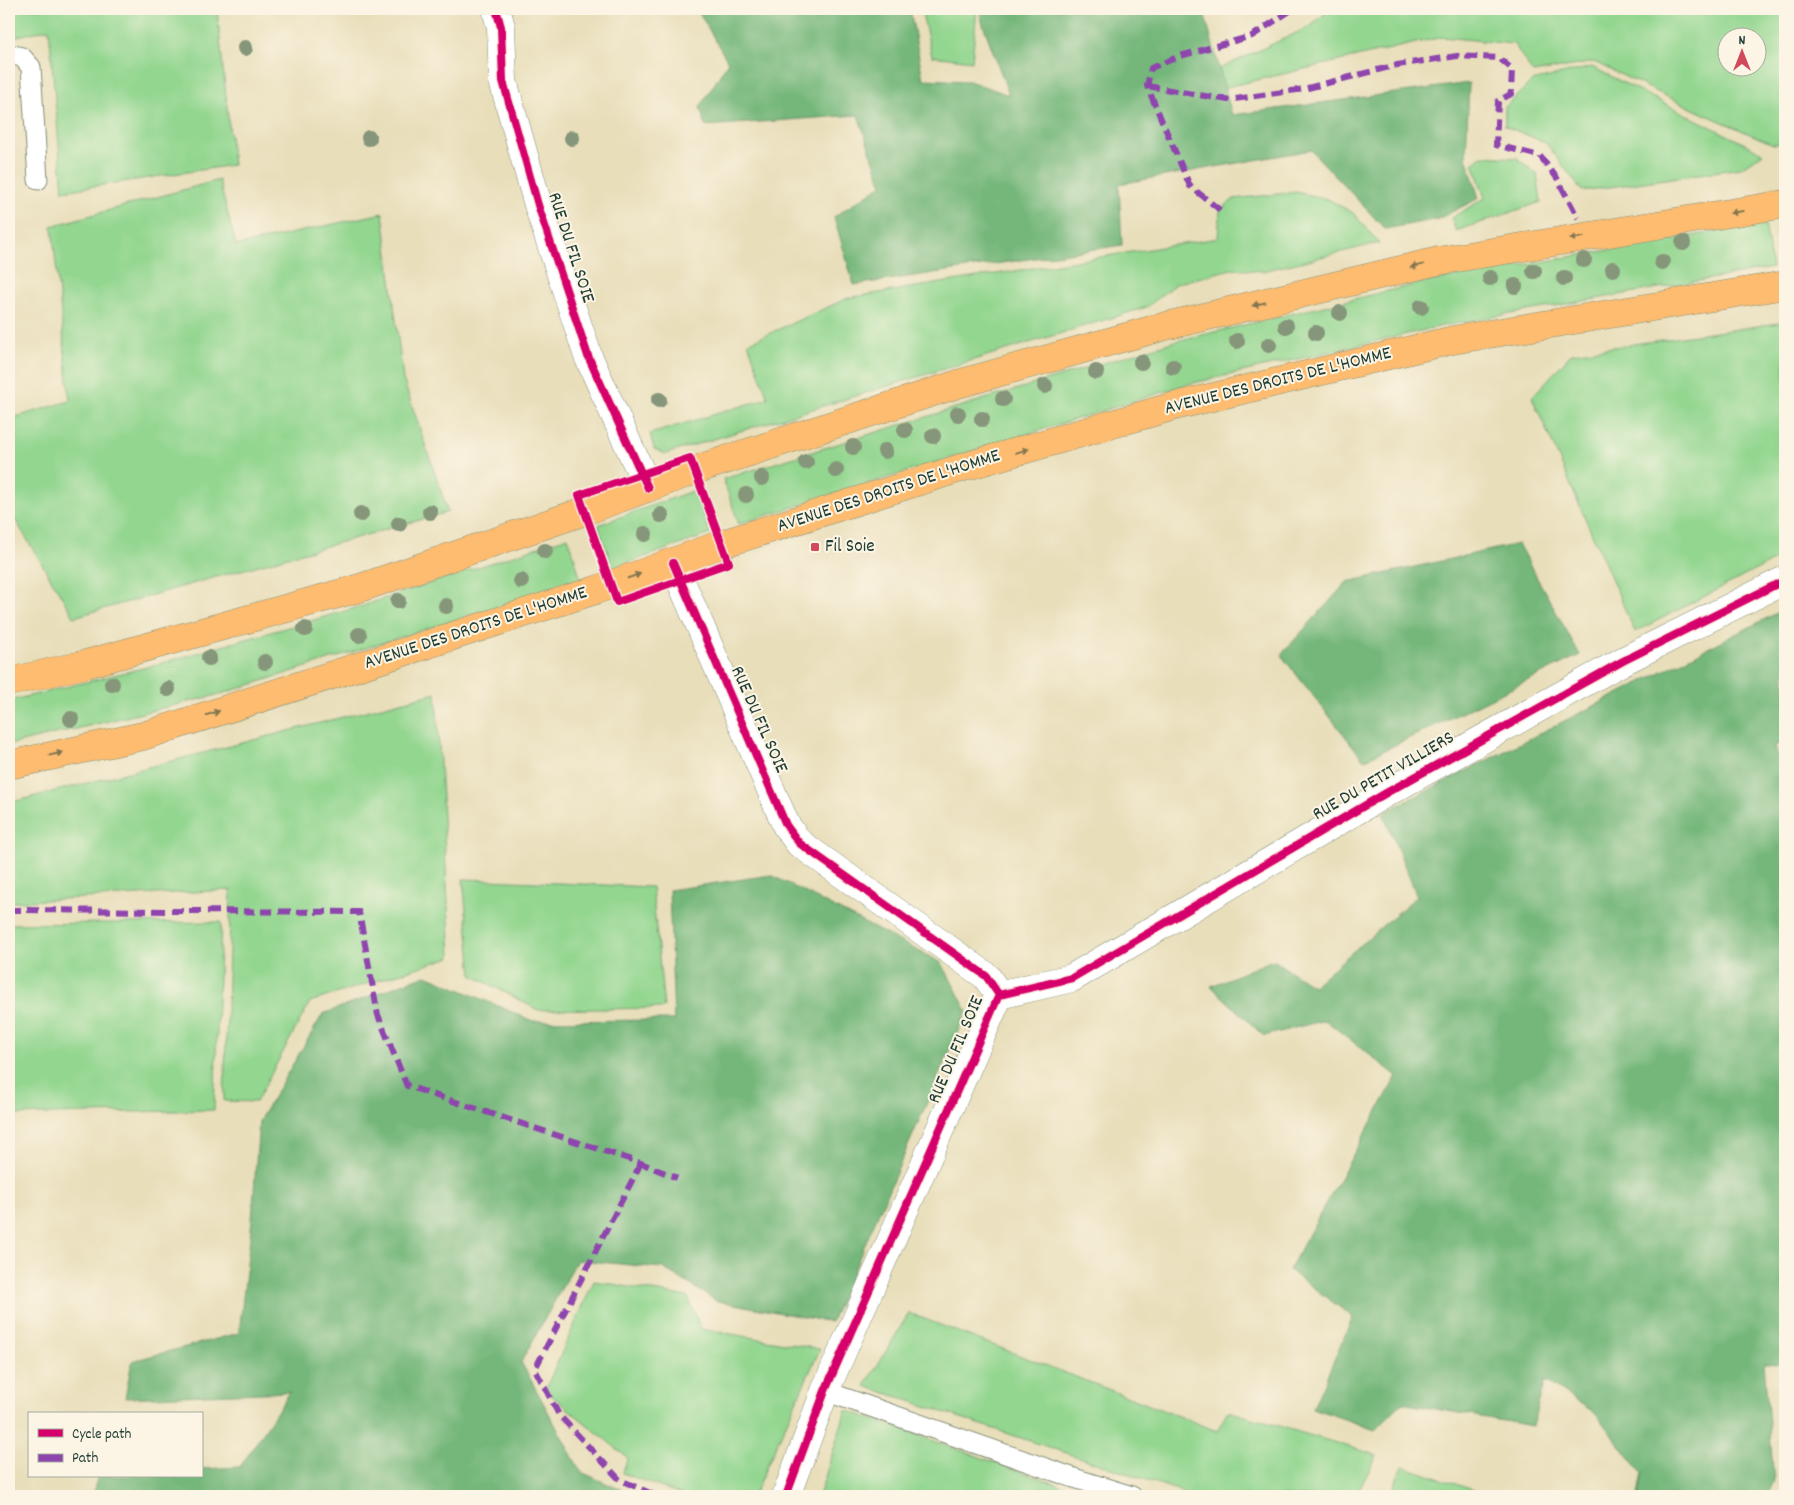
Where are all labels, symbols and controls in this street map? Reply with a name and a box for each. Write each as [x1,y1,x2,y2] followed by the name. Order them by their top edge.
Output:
[1716,28,1766,78] north arrow
[1739,31,1746,51] text: N
[539,189,601,307] street label: RUE DU FIL SOIE
[1729,208,1745,216] one-way arrow
[1568,234,1584,242] one-way arrow
[1409,262,1424,270] one-way arrow
[1251,300,1266,308] one-way arrow
[1162,341,1395,423] street label: AVENUE DES DROITS DE L'HOMME
[774,443,1004,541] street label: AVENUE DES DROITS DE L'HOMME
[1014,446,1029,454] one-way arrow
[825,534,875,561] place label: Fil Soie
[809,541,821,553] marker: Fil Soie
[627,572,642,580] one-way arrow
[361,580,591,678] street label: AVENUE DES DROITS DE L'HOMME
[722,662,794,778] street label: RUE DU FIL SOIE
[206,709,221,717] one-way arrow
[1308,725,1460,829] street label: RUE DU PETIT VILLIERS
[49,750,65,758] one-way arrow
[922,991,992,1108] street label: RUE DU FIL SOIE
[28,1412,202,1478] legend
[72,1424,132,1446] text: Cycle path
[72,1448,98,1470] text: Path

